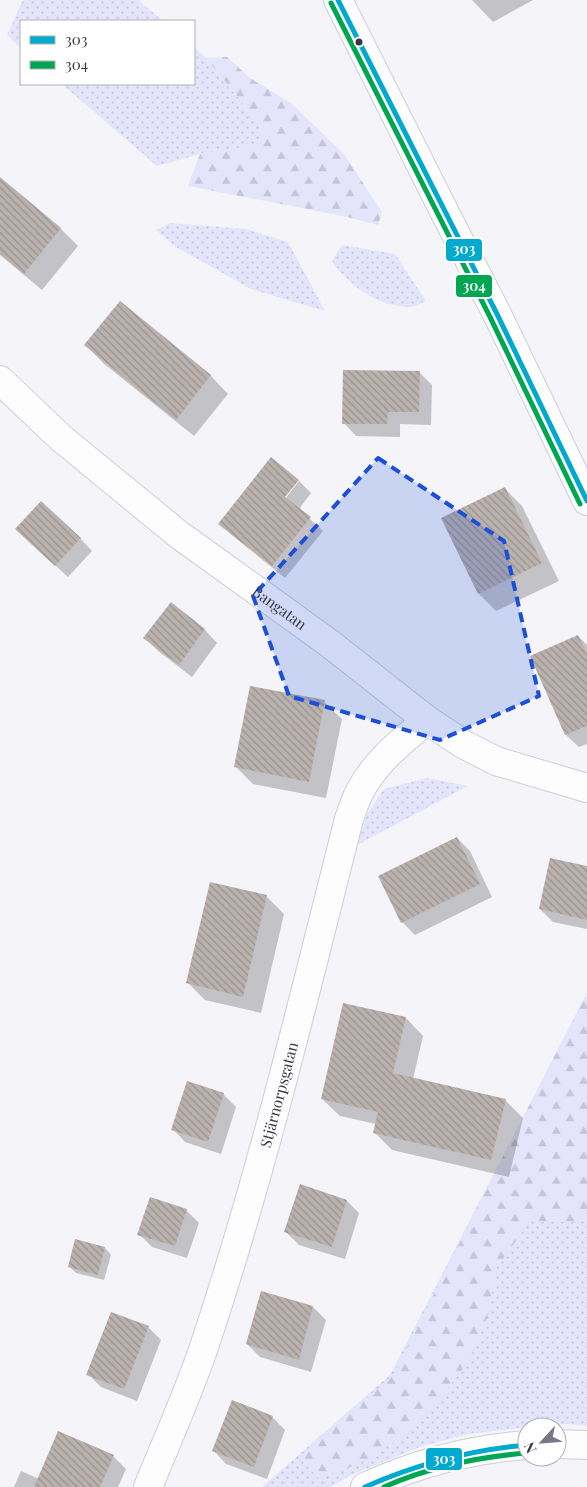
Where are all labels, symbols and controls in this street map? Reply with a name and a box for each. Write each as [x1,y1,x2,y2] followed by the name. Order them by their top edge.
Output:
[20,20,195,85] legend
[65,29,88,49] text: 303
[354,37,364,47] unlabelled marker
[65,54,88,74] text: 304
[445,238,483,262] line badge: 303
[453,239,476,258] text: 303
[455,274,493,298] line badge: 304
[462,276,486,295] text: 304
[248,581,311,634] street label: Bangatan
[255,1040,302,1150] street label: Stjärnorpsgatan
[517,1417,567,1467] north arrow
[519,1439,541,1457] text: N
[425,1447,463,1471] line badge: 303
[433,1449,456,1468] text: 303

